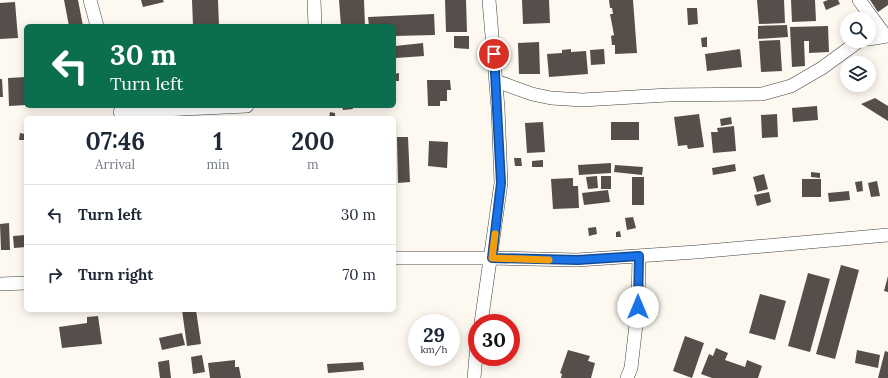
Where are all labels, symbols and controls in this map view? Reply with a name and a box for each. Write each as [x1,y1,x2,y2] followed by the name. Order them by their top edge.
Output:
[840,12,876,92] map controls
[840,12,876,48] button: search
[110,37,177,73] text: 30 m
[477,37,511,71] pin
[44,40,96,92] icon: left
[483,43,505,65] icon: arrive
[840,56,876,92] button: layers
[110,72,183,95] text: Turn left
[86,126,145,157] text: 07:46
[213,126,223,157] text: 1
[291,126,334,157] text: 200
[95,156,135,173] text: Arrival
[206,156,230,173] text: min
[307,156,319,173] text: m
[44,204,66,226] icon: left
[78,205,142,224] text: Turn left
[341,205,376,224] text: 30 m
[44,264,66,286] icon: right
[78,265,154,284] text: Turn right
[342,265,376,284] text: 70 m
[617,286,659,328] position arrow
[468,314,520,366] speed limit sign: 30
[423,322,445,347] text: 29
[420,343,448,356] text: km/h

